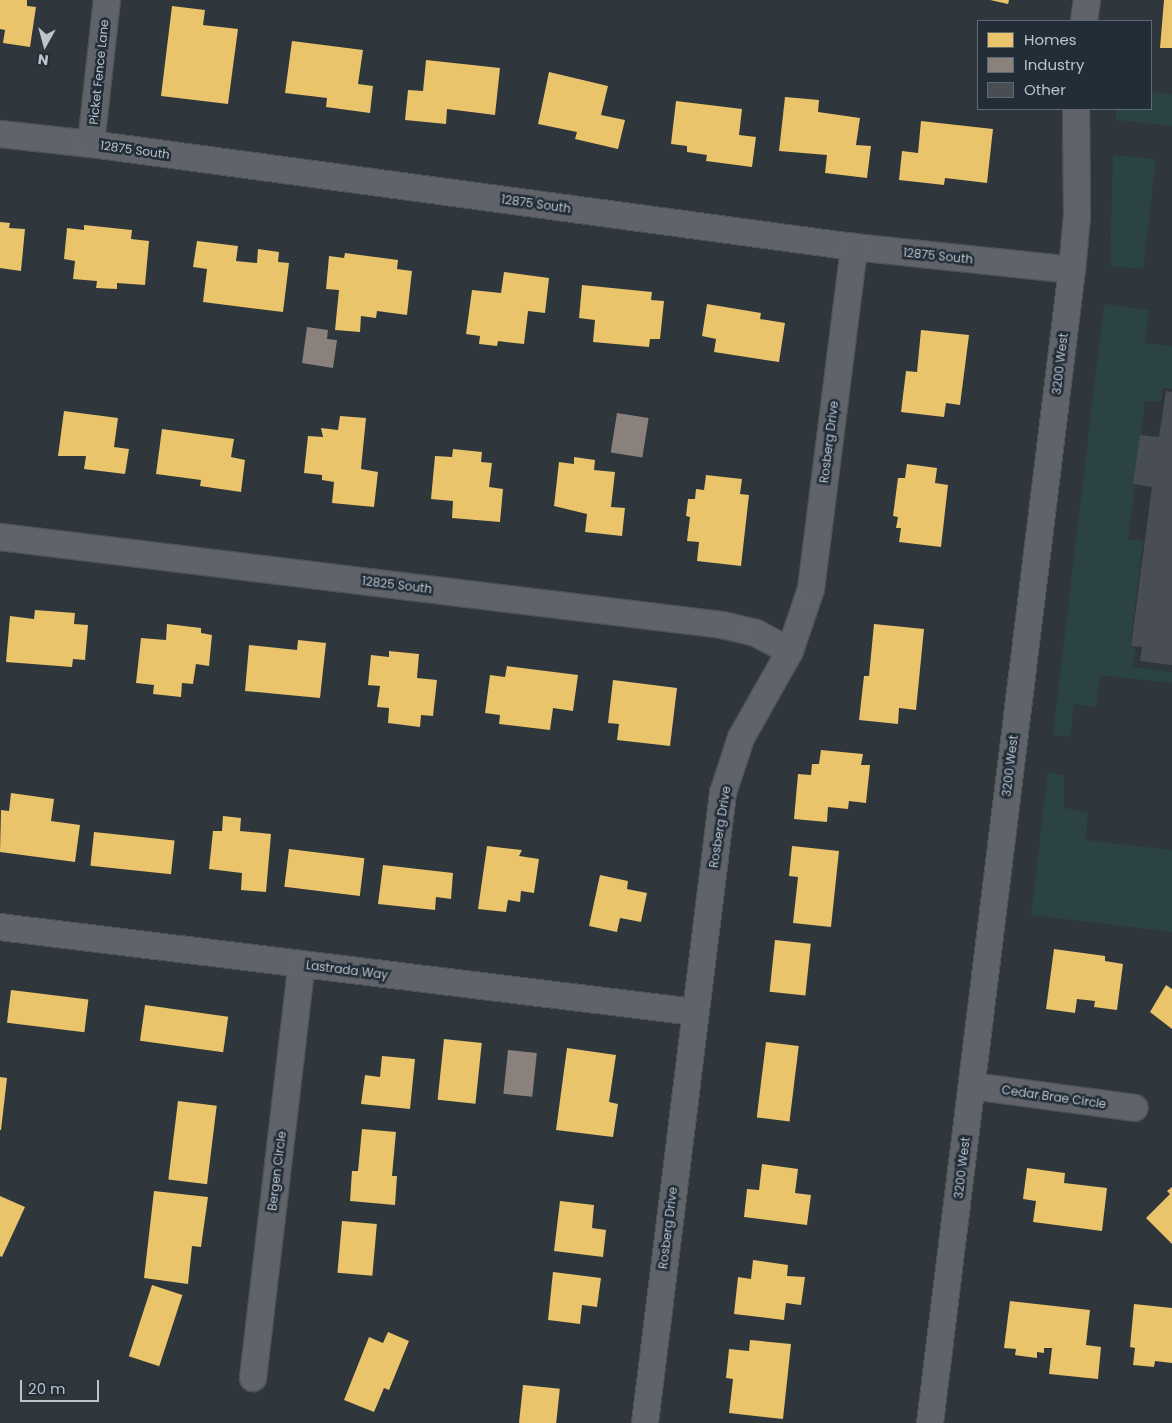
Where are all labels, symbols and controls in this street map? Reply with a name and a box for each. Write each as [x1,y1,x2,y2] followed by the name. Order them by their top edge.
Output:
[86,19,112,125] street label: Picket Fence Lane
[20,20,70,70] north arrow
[977,20,1152,110] legend
[1024,29,1077,50] text: Homes
[37,49,50,70] text: N
[1024,54,1084,75] text: Industry
[1024,79,1066,100] text: Other
[99,138,171,162] street label: 12875 South
[500,192,572,216] street label: 12875 South
[902,245,974,267] street label: 12875 South
[1049,332,1071,396] street label: 3200 West
[817,400,841,484] street label: Rosberg Drive
[361,574,433,596] street label: 12825 South
[999,734,1021,798] street label: 3200 West
[706,785,734,869] street label: Rosberg Drive
[305,958,389,982] street label: Lastrada Way
[1001,1083,1107,1111] street label: Cedar Brae Circle
[265,1130,289,1212] street label: Bergen Circle
[951,1136,973,1200] street label: 3200 West
[656,1186,680,1270] street label: Rosberg Drive
[22,1370,101,1402] scale bar
[28,1378,66,1399] text: 20 m

